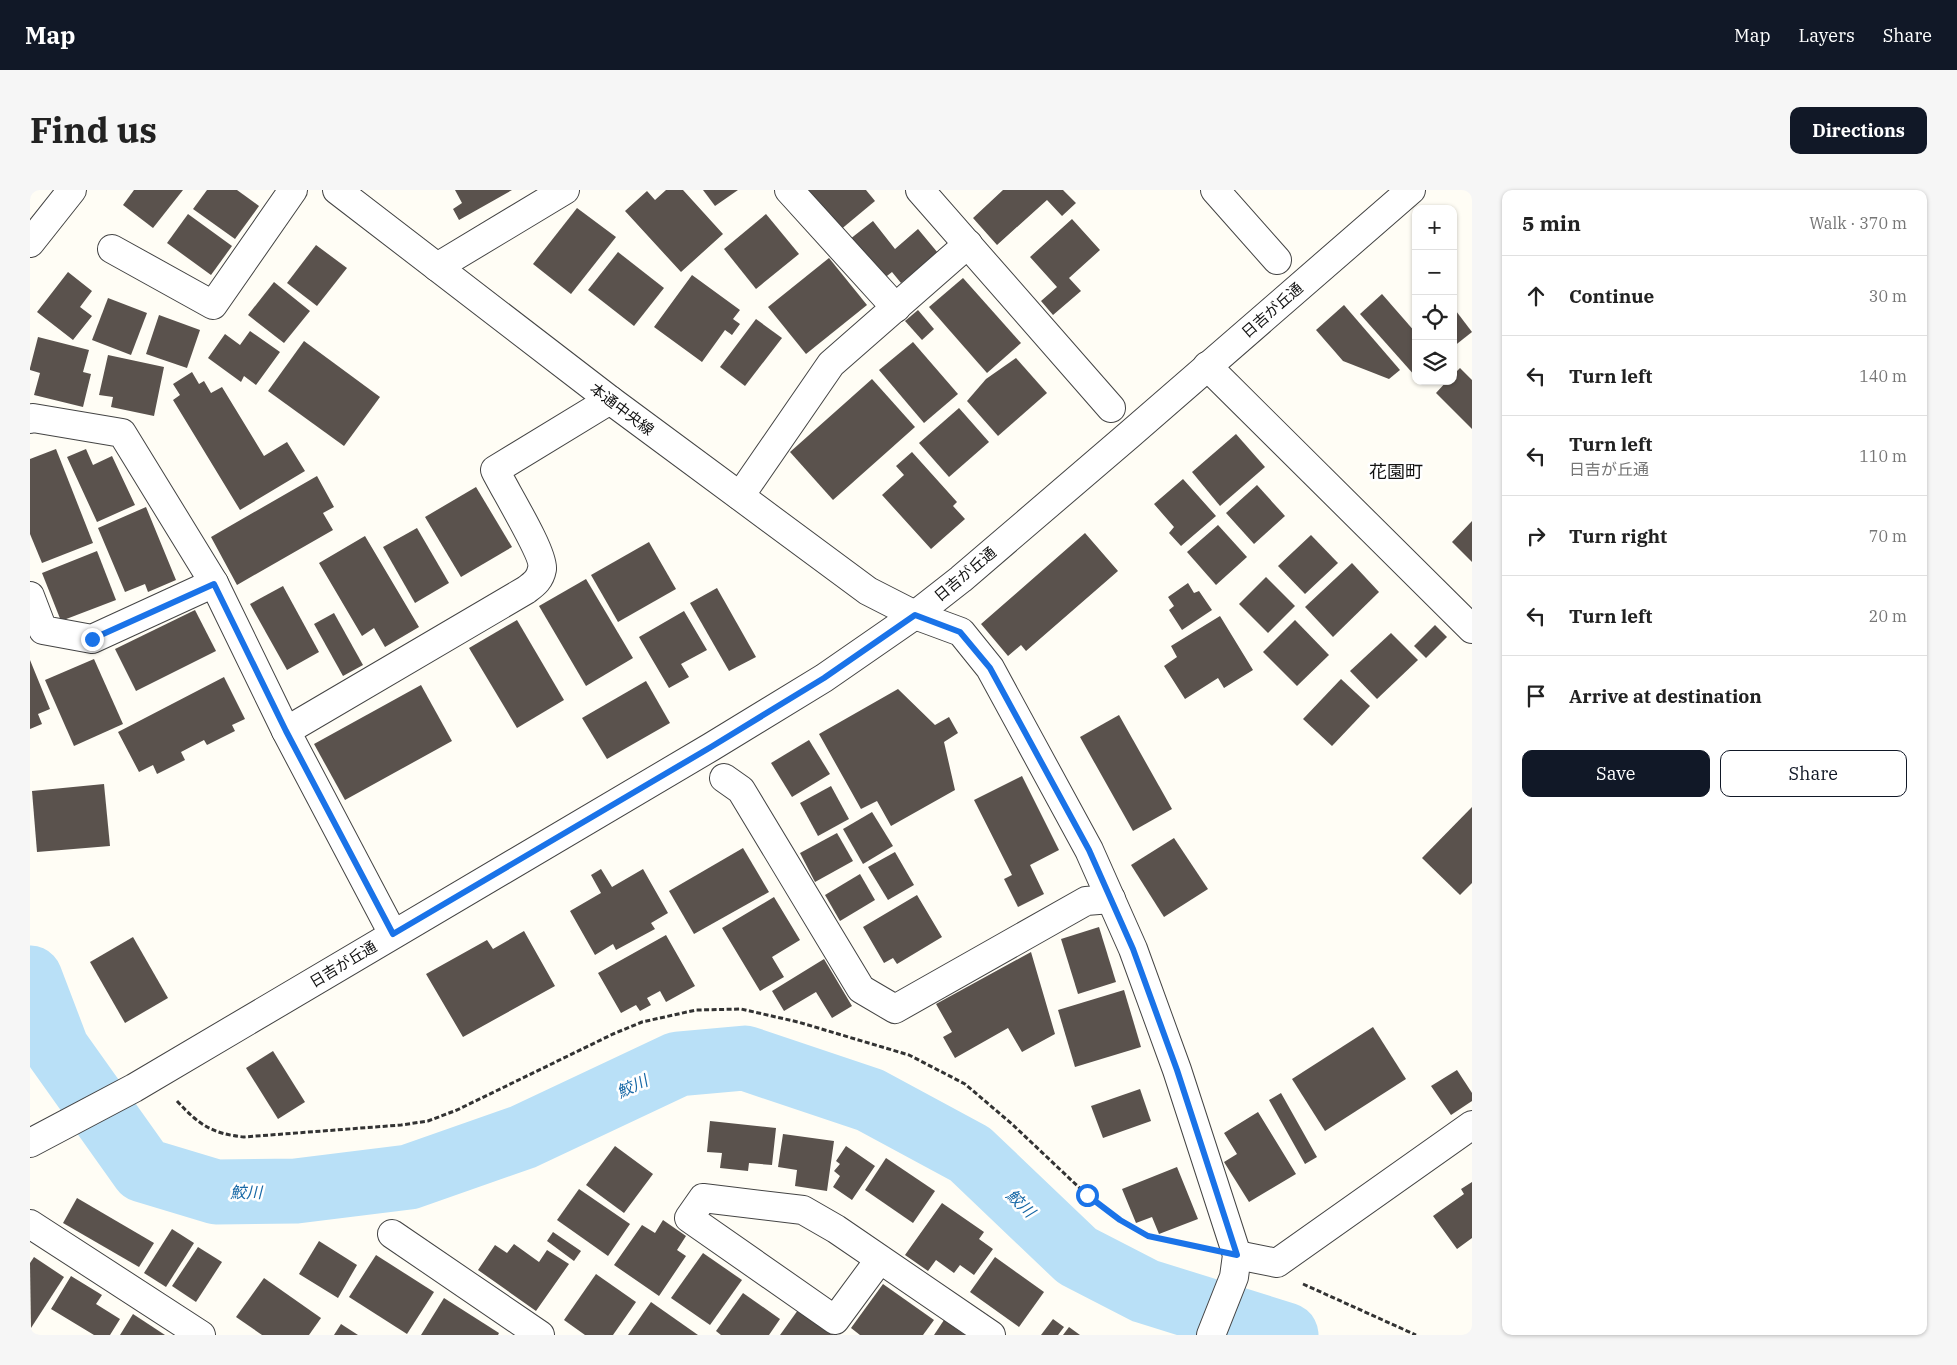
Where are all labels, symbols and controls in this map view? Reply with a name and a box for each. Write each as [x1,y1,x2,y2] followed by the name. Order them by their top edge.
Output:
[25,19,75,51] text: Map
[1734,24,1771,47] text: Map
[1799,24,1855,47] text: Layers
[1883,24,1932,47] text: Share
[30,107,157,153] text: Find us
[1790,107,1927,154] button: Directions
[1412,205,1457,385] map controls
[1412,205,1457,250] button: +
[1522,209,1581,237] text: 5 min
[1809,213,1907,233] text: Walk · 370 m
[1412,250,1457,295] button: −
[1237,278,1307,342] street label: 日吉が丘通
[1522,282,1550,310] icon: ahead
[1569,284,1654,308] text: Continue
[1869,286,1907,306] text: 30 m
[1412,295,1457,340] button: locate
[1412,340,1457,385] button: layers
[1522,362,1550,390] icon: left
[1569,364,1652,388] text: Turn left
[1859,366,1907,386] text: 140 m
[586,379,658,439] street label: 本通中央線
[1569,432,1652,456] text: Turn left
[1522,442,1550,470] icon: left
[1859,446,1907,466] text: 110 m
[1569,459,1649,479] text: 日吉が丘通
[1369,460,1423,483] district label: 花園町
[1522,522,1550,550] icon: right
[1569,524,1667,548] text: Turn right
[1869,526,1907,546] text: 70 m
[930,543,1000,605] street label: 日吉が丘通
[1522,602,1550,630] icon: left
[1569,604,1652,628] text: Turn left
[1869,606,1907,626] text: 20 m
[81,628,104,651] route end
[1522,682,1550,710] icon: arrive
[1569,684,1762,708] text: Arrive at destination
[1522,750,1710,797] button: Save
[1720,750,1907,797] button: Share
[306,937,380,991] street label: 日吉が丘通
[613,1069,653,1102] water label: 鮫川
[230,1182,264,1202] water label: 鮫川
[1076,1184,1099,1207] route start
[1003,1185,1041,1223] water label: 鮫川

